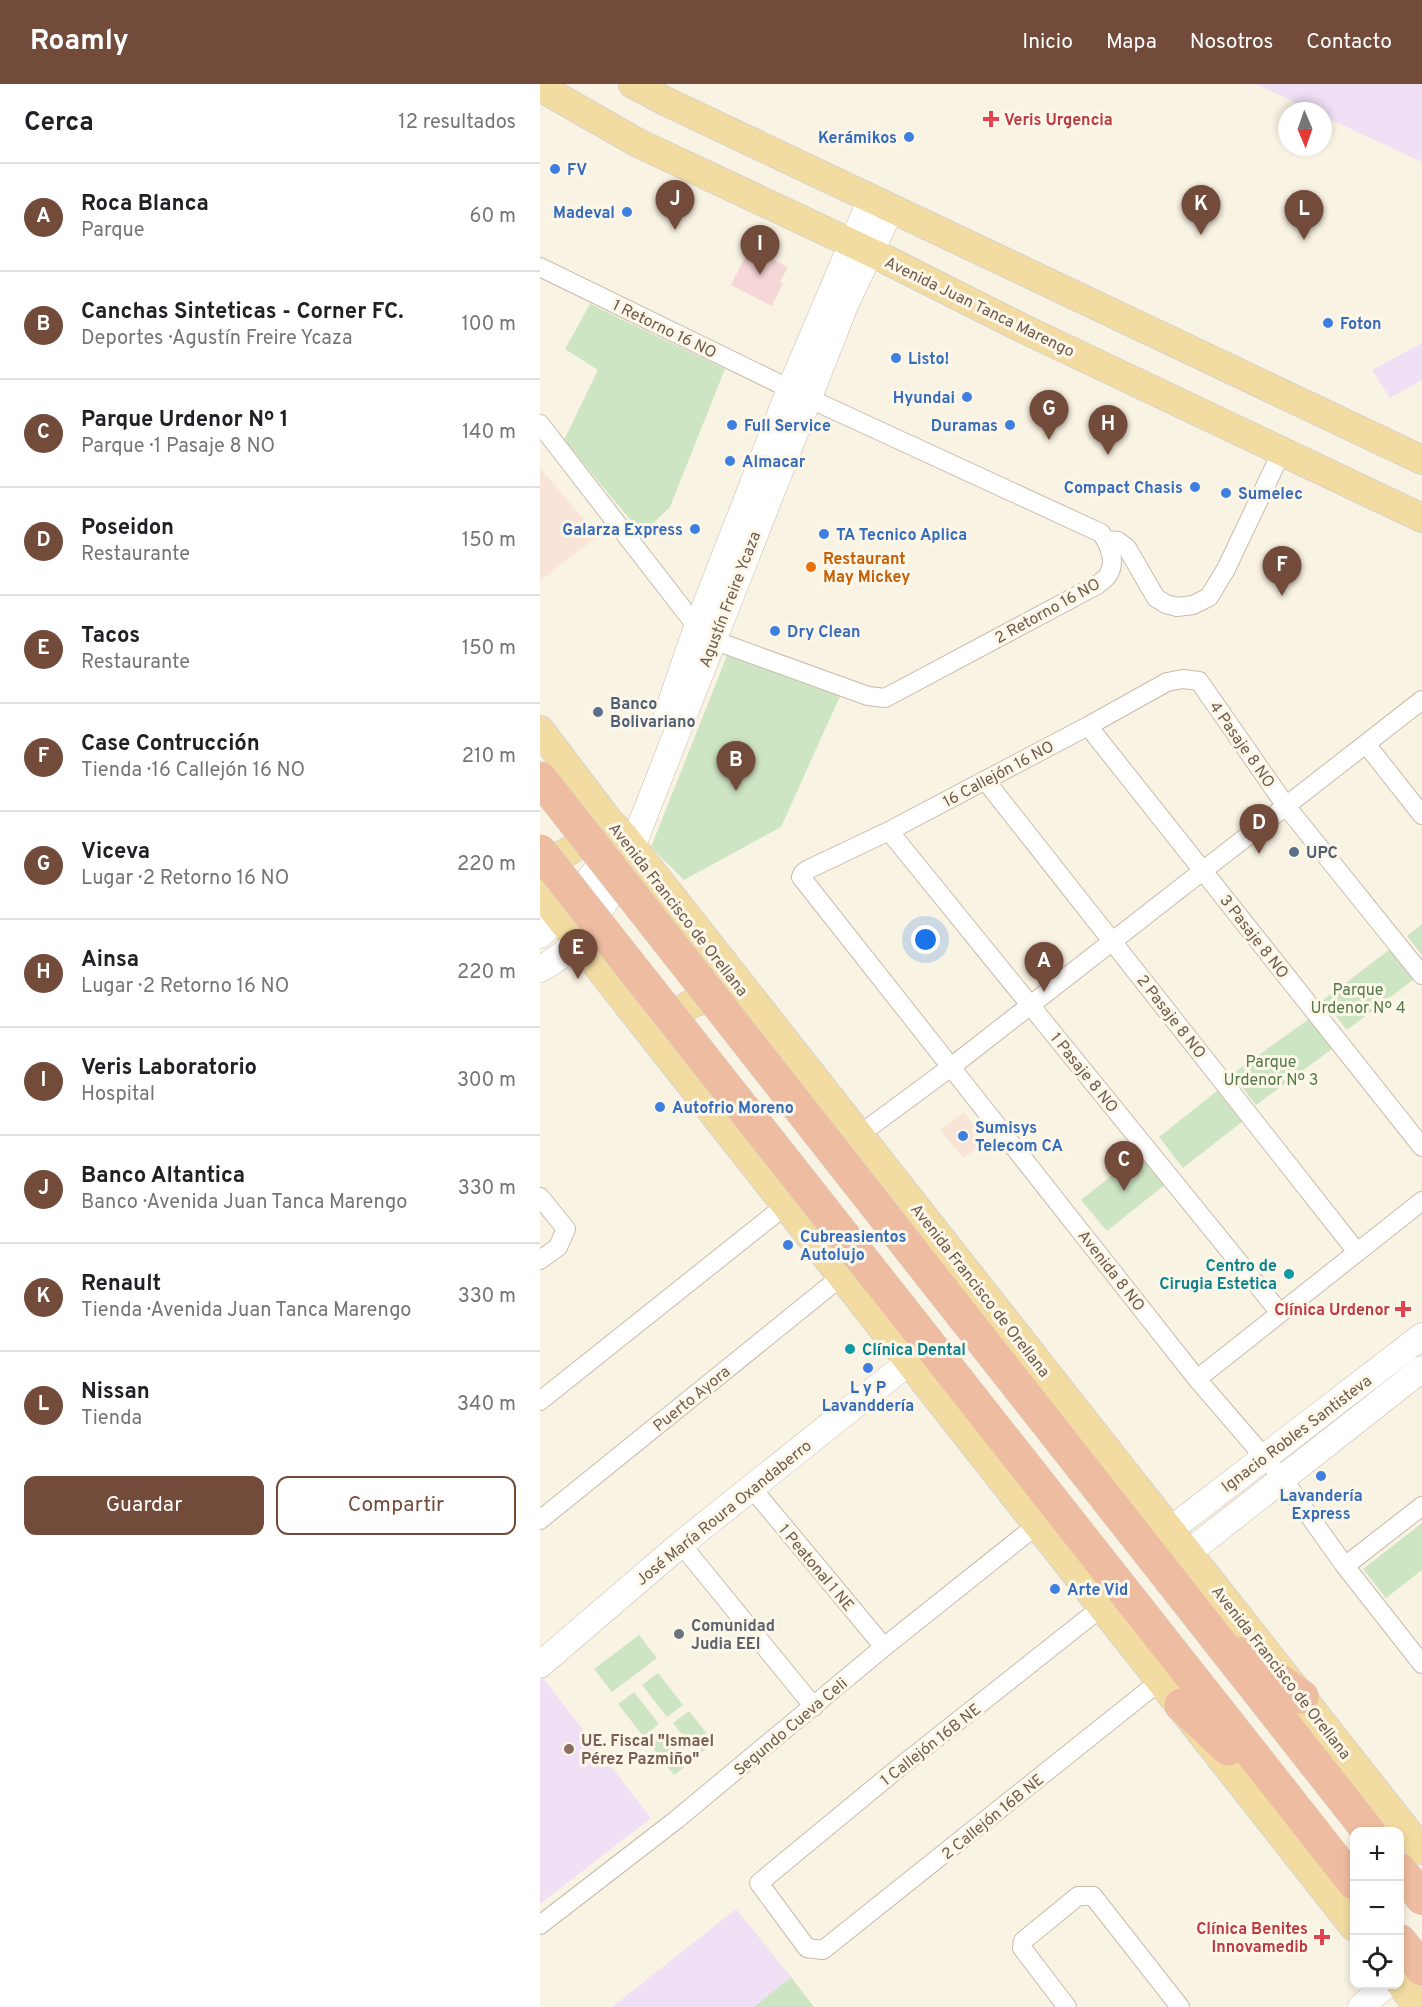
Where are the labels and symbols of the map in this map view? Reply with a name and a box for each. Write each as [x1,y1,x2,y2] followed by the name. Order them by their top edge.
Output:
[1278,102,1332,156] north arrow
[982,110,1000,128] marker: Veris Urgencia
[1004,111,1113,131] place label: Veris Urgencia
[818,129,897,149] place label: Kerámikos
[902,130,916,144] marker: Kerámikos
[567,161,587,181] place label: FV
[548,162,562,176] marker: FV
[656,180,694,230] pin: J
[1182,186,1220,235] pin: K
[1284,190,1323,240] pin: L
[553,204,615,224] place label: Madeval
[620,205,634,219] marker: Madeval
[740,226,780,275] pin: I
[881,253,1077,363] street label: Avenida Juan Tanca Marengo
[609,296,719,364] street label: 1 Retorno 16 NO
[1340,315,1382,335] place label: Foton
[1321,316,1335,330] marker: Foton
[908,350,949,370] place label: Listo!
[889,351,903,365] marker: Listo!
[893,389,955,409] place label: Hyundai
[960,390,974,404] marker: Hyundai
[1030,390,1068,440] pin: G
[1088,406,1128,455] pin: H
[744,417,831,437] place label: Full Service
[931,417,998,437] place label: Duramas
[725,418,739,432] marker: Full Service
[1003,418,1017,432] marker: Duramas
[742,453,806,473] place label: Almacar
[723,454,737,468] marker: Almacar
[1064,479,1183,499] place label: Compact Chasis
[1188,480,1202,494] marker: Compact Chasis
[1238,485,1303,505] place label: Sumelec
[1219,486,1233,500] marker: Sumelec
[562,521,683,541] place label: Galarza Express
[688,522,702,536] marker: Galarza Express
[836,526,967,546] place label: TA Tecnico Aplica
[817,527,831,541] marker: TA Tecnico Aplica
[696,529,766,671] street label: Agustín Freire Ycaza
[1262,546,1302,596] pin: F
[823,550,910,588] place label: Restaurant May Mickey
[804,560,818,574] marker: Restaurant May Mickey
[992,575,1104,649] street label: 2 Retorno 16 NO
[787,623,860,643] place label: Dry Clean
[768,624,782,638] marker: Dry Clean
[610,695,696,733] place label: Banco Bolivariano
[1204,698,1279,792] street label: 4 Pasaje 8 NO
[591,705,605,719] marker: Banco Bolivariano
[940,737,1058,812] street label: 16 Callejón 16 NO
[716,742,756,791] pin: B
[1240,804,1278,854] pin: D
[603,819,751,1001] street label: Avenida Francisco de Orellana
[1306,844,1338,864] place label: UPC
[1287,845,1301,859] marker: UPC
[1215,891,1292,983] street label: 3 Pasaje 8 NO
[911,925,940,954] your location
[558,930,597,979] pin: E
[1024,942,1064,992] pin: A
[1131,971,1209,1063] street label: 2 Pasaje 8 NO
[1310,981,1406,1019] park label: Parque Urdenor Nº 4
[1045,1029,1122,1117] street label: 1 Pasaje 8 NO
[1224,1053,1318,1091] park label: Parque Urdenor Nº 3
[672,1099,794,1119] place label: Autofrio Moreno
[653,1100,667,1114] marker: Autofrio Moreno
[975,1119,1063,1157] place label: Sumisys Telecom CA
[956,1129,970,1143] marker: Sumisys Telecom CA
[1104,1142,1144,1191] pin: C
[905,1200,1053,1382] street label: Avenida Francisco de Orellana
[1072,1227,1148,1316] street label: Avenida 8 NO
[800,1228,906,1266] place label: Cubreasientos Autolujo
[781,1238,795,1252] marker: Cubreasientos Autolujo
[1159,1257,1277,1295] place label: Centro de Cirugia Estetica
[1282,1267,1296,1281] marker: Centro de Cirugia Estetica
[1394,1300,1412,1318] marker: Clínica Urdenor
[1274,1301,1390,1321] place label: Clínica Urdenor
[862,1341,966,1361] place label: Clínica Dental
[843,1342,857,1356] marker: Clínica Dental
[861,1361,875,1375] marker: L y P Lavanddería
[650,1362,735,1437] street label: Puerto Ayora
[1218,1372,1376,1498] street label: Ignacio Robles Santisteva
[822,1379,914,1417] place label: L y P Lavanddería
[632,1436,816,1591] street label: José María Roura Oxandaberro
[1314,1469,1328,1483] marker: Lavandería Express
[1279,1487,1363,1525] place label: Lavandería Express
[773,1521,858,1616] street label: 1 Peatonal 1 NE
[1067,1581,1128,1601] place label: Arte Vid
[1048,1582,1062,1596] marker: Arte Vid
[1206,1582,1354,1764] street label: Avenida Francisco de Orellana
[691,1617,775,1655] place label: Comunidad Judia EEI
[672,1627,686,1641] marker: Comunidad Judia EEI
[730,1674,852,1781] street label: Segundo Cueva Celi
[877,1700,985,1791] street label: 1 Callejón 16B NE
[581,1732,714,1770] place label: UE. Fiscal "Ismael Pérez Pazmiño"
[562,1742,576,1756] marker: UE. Fiscal "Ismael Pérez Pazmiño"
[938,1770,1048,1865] street label: 2 Callejón 16B NE
[1196,1920,1308,1958] place label: Clínica Benites Innovamedib
[1313,1928,1331,1946] marker: Clínica Benites Innovamedib

